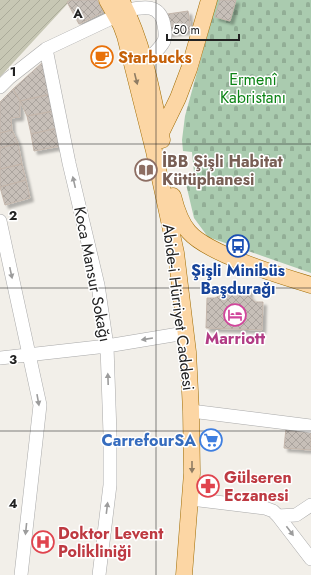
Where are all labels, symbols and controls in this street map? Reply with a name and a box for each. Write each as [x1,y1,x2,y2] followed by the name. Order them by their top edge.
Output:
[72,4,83,23] text: A
[167,16,239,42] scale bar
[173,21,200,39] text: 50 m
[89,44,115,70] cafe icon: Starbucks
[118,46,192,69] place label: Starbucks
[10,62,16,81] text: 1
[220,68,286,109] park label: Ermenî Kabristanı
[133,73,139,85] one-way arrow
[162,150,284,191] place label: İBB Şişli Habitat Kütüphanesi
[133,157,159,183] library icon: İBB Şişli Habitat Kütüphanesi
[70,176,76,188] one-way arrow
[68,205,117,344] street label: Koca Mansur Sokağı
[9,206,17,225] text: 2
[157,222,200,392] street label: Abide-i Hürriyet Caddesi
[225,233,251,259] bus stop icon: Şişli Minibüs Başdurağı
[191,259,285,300] place label: Şişli Minibüs Başdurağı
[9,267,15,279] one-way arrow
[222,302,248,328] hotel icon: Marriott
[205,327,266,350] place label: Marriott
[140,337,153,343] one-way arrow
[9,350,17,369] text: 3
[105,373,112,385] one-way arrow
[36,394,42,406] one-way arrow
[198,427,224,453] supermarket icon: CarrefourSA
[102,429,196,452] place label: CarrefourSA
[189,461,195,474] one-way arrow
[224,466,292,507] place label: Gülseren Eczanesi
[195,473,221,499] pharmacy icon: Gülseren Eczanesi
[8,494,18,513] text: 4
[104,502,110,515] one-way arrow
[58,522,164,563] place label: Doktor Levent Polikliniği
[23,523,30,536] one-way arrow
[285,525,294,536] one-way arrow
[30,529,56,555] hospital icon: Doktor Levent Polikliniği

